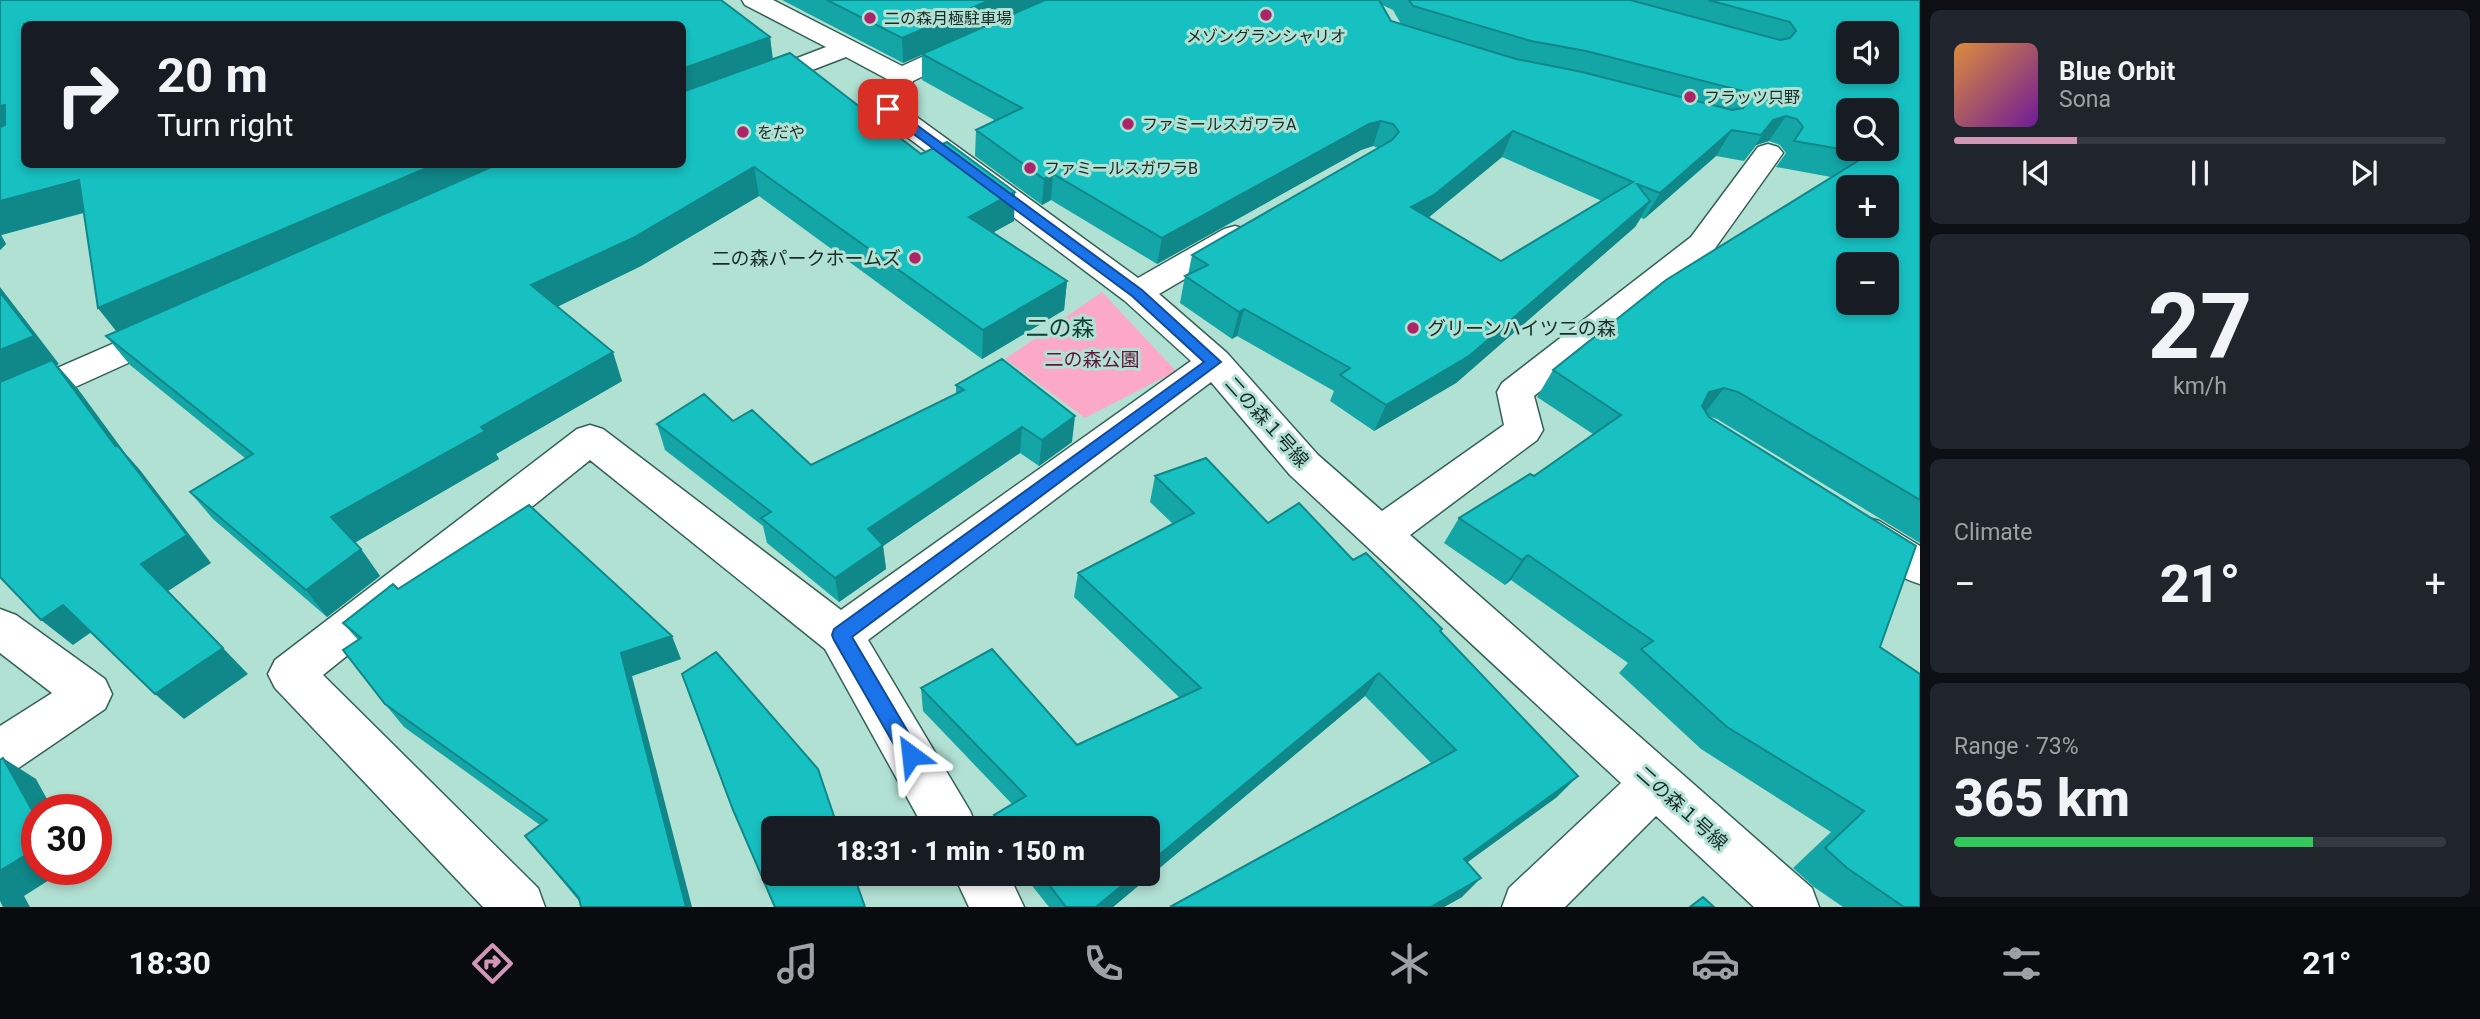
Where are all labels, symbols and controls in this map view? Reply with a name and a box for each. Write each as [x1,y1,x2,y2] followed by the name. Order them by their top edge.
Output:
[1258,7,1274,23] marker: メゾングランシャリオ
[884,9,1012,28] place label: 二の森月極駐車場
[862,10,878,26] marker: 二の森月極駐車場
[1836,21,1899,315] map controls
[1836,21,1899,84] button: sound
[1186,27,1346,46] place label: メゾングランシャリオ
[157,47,268,104] text: 20 m
[42,49,133,140] icon: right
[2059,56,2175,86] text: Blue Orbit
[858,79,918,139] pin
[2059,86,2111,113] text: Sona
[1704,88,1800,107] place label: フラッツ只野
[1682,89,1698,105] marker: フラッツ只野
[869,90,907,128] icon: arrive
[1836,98,1899,161] button: search
[157,106,293,144] text: Turn right
[1142,115,1297,134] place label: ファミールスガワラA
[1120,116,1136,132] marker: ファミールスガワラA
[757,123,805,142] place label: をだや
[735,124,751,140] marker: をだや
[2017,154,2055,192] icon: previous
[2181,154,2219,192] icon: pause
[2345,154,2383,192] icon: next
[1044,159,1198,178] place label: ファミールスガワラB
[1022,160,1038,176] marker: ファミールスガワラB
[1836,175,1899,238] button: +
[712,247,901,270] place label: 二の森パークホームズ
[907,250,923,266] marker: 二の森パークホームズ
[1836,252,1899,315] button: −
[2148,274,2252,380] text: 27
[1026,315,1095,342] district label: 二の森
[1427,317,1616,340] place label: グリーンハイツ二の森
[1405,320,1421,336] marker: グリーンハイツ二の森
[1044,348,1140,371] park label: 二の森公園
[1220,372,1314,472] street label: 二の森１号線
[2173,373,2227,400] text: km/h
[1954,519,2033,546] text: Climate
[2160,554,2240,615] text: 21°
[1954,562,1976,606] text: −
[2424,562,2446,606] text: +
[874,718,948,792] position arrow
[1954,733,2079,760] text: Range · 73%
[1632,761,1732,855] street label: 二の森１号線
[1954,768,2130,829] text: 365 km
[21,794,112,885] speed limit sign: 30
[836,836,1085,866] text: 18:31 · 1 min · 150 m
[468,939,517,988] icon: directions
[773,939,822,988] icon: music
[1079,939,1128,988] icon: phone
[1385,939,1434,988] icon: climate
[1691,939,1740,988] icon: car
[1997,939,2046,988] icon: filters
[128,944,211,982] text: 18:30
[2302,944,2352,982] text: 21°

